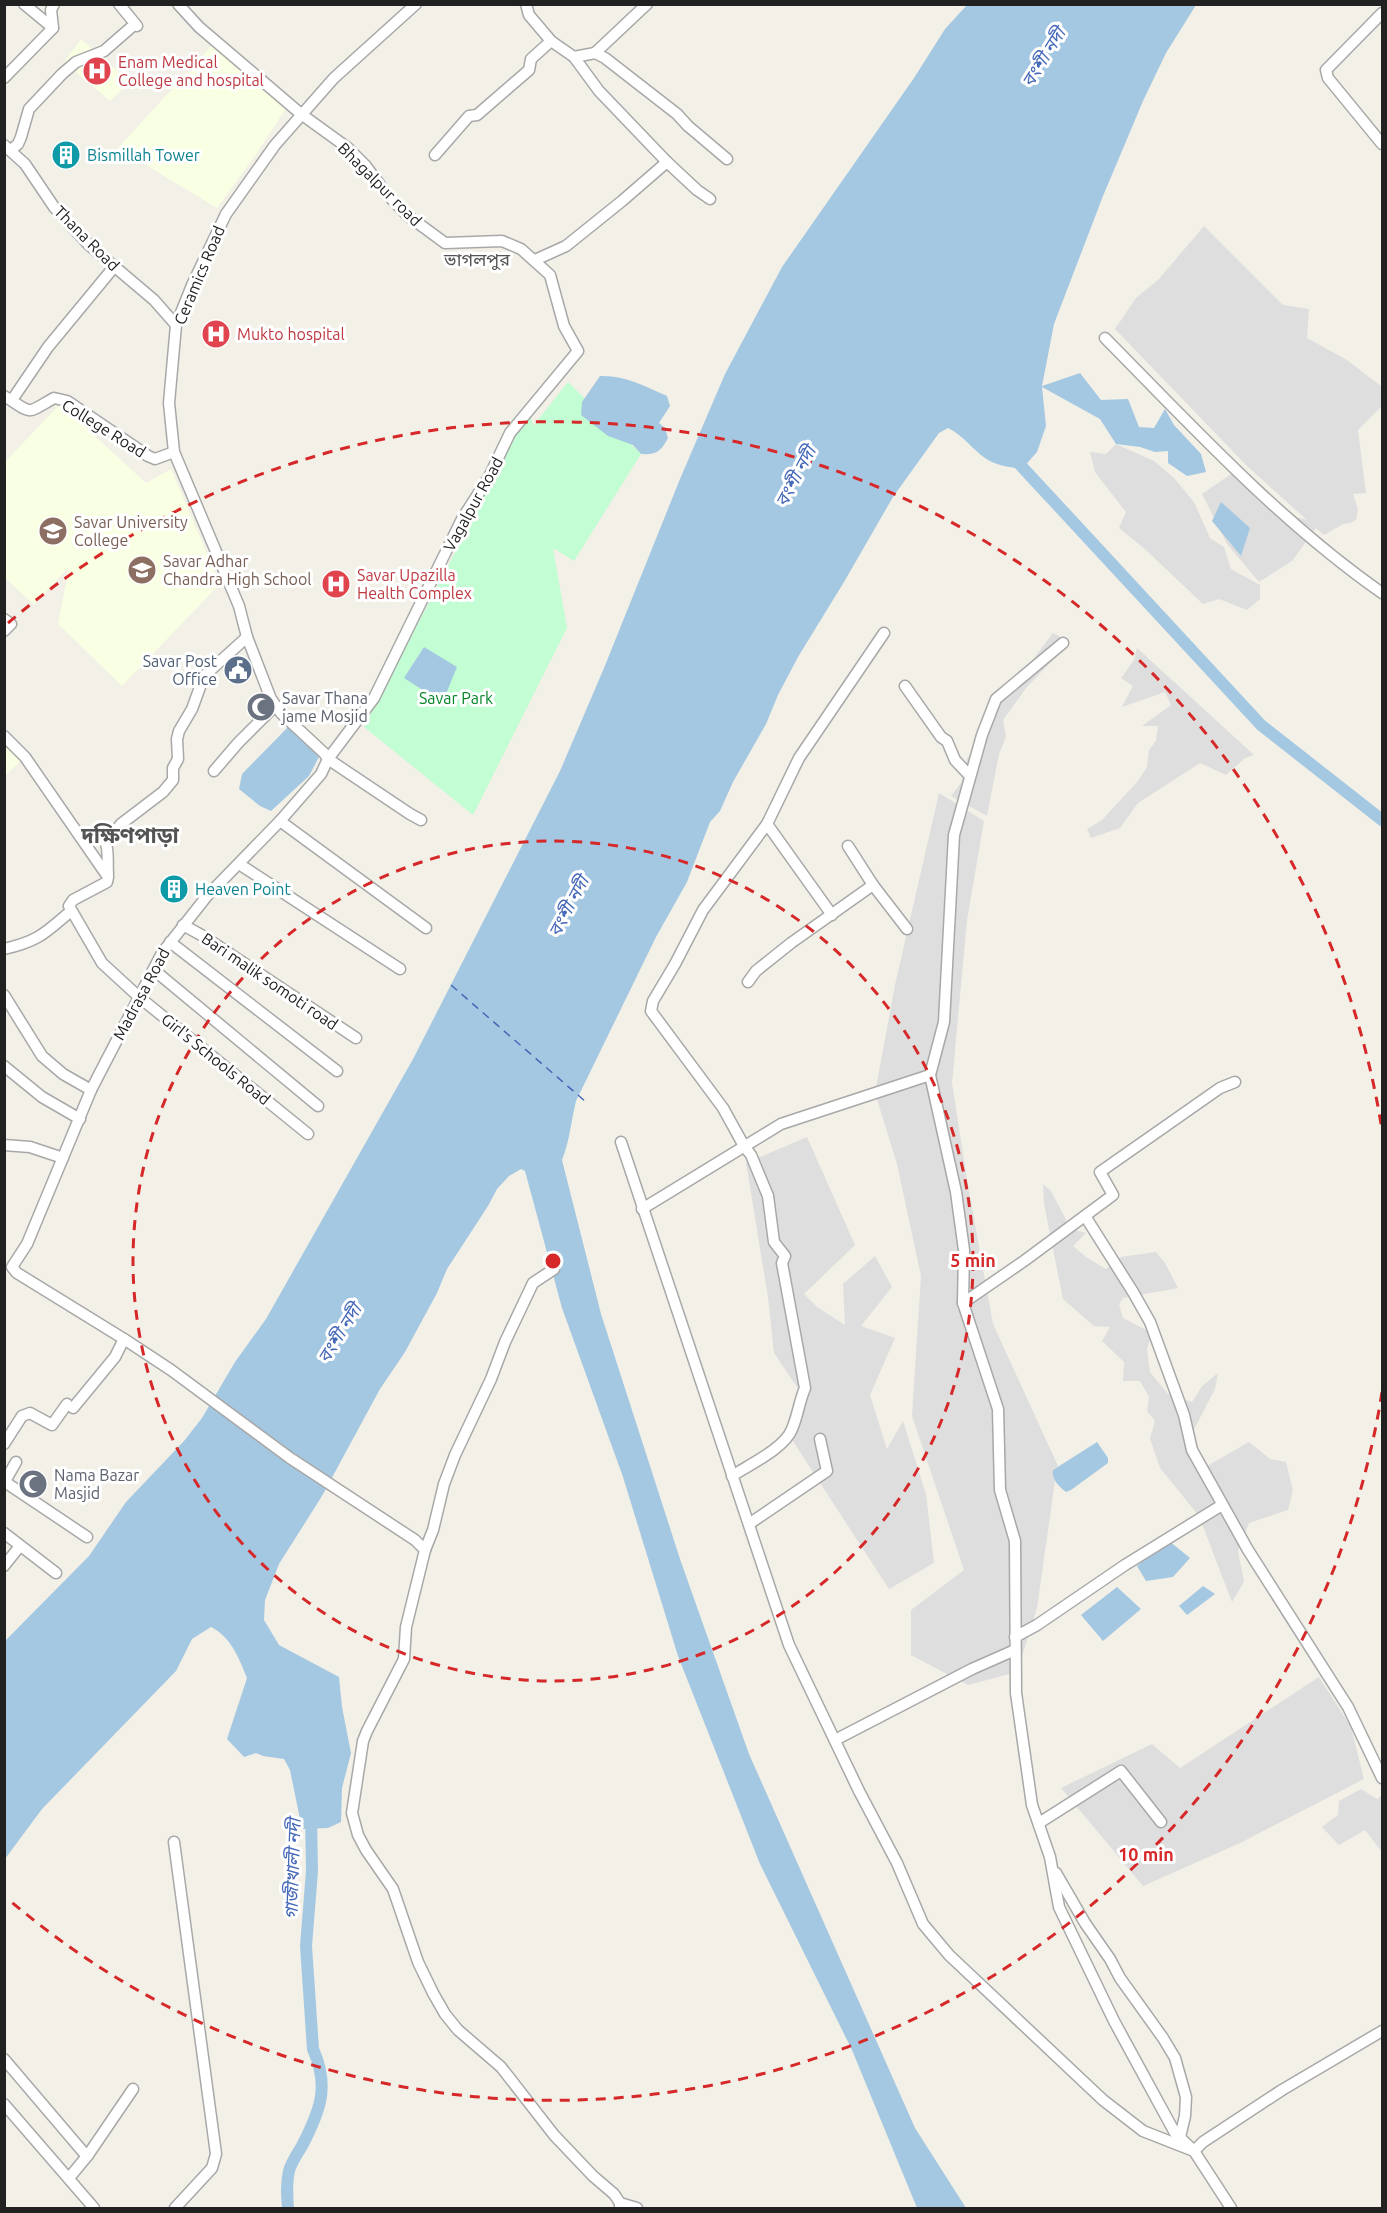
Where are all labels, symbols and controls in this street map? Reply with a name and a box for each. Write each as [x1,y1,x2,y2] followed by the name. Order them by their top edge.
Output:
[1017,21,1071,90] water label: বংশী নদী
[118,53,264,89] place label: Enam Medical College and hospital
[81,55,113,87] hospital icon: Enam Medical College and hospital
[50,139,82,171] building icon: Bismillah Tower
[335,139,425,229] street label: Bhagalpur road
[87,146,200,164] place label: Bismillah Tower
[51,202,123,274] street label: Thana Road
[170,223,228,327] street label: Ceramics Road
[443,249,510,271] district label: ভাগলপুর
[200,318,232,350] hospital icon: Mukto hospital
[237,325,345,343] place label: Mukto hospital
[59,395,149,461] street label: College Road
[771,440,821,510] water label: বংশী নদী
[440,454,506,554] street label: Vagalpur Road
[74,513,188,549] place label: Savar University College
[37,515,69,547] school or university icon: Savar University College
[163,552,312,588] place label: Savar Adhar Chandra High School
[126,554,158,586] school or university icon: Savar Adhar Chandra High School
[357,566,472,602] place label: Savar Upazilla Health Complex
[320,568,352,600] hospital icon: Savar Upazilla Health Complex
[143,652,218,688] place label: Savar Post Office
[222,654,254,686] public building icon: Savar Post Office
[280,689,368,725] place label: Savar Thana jame Mosjid
[419,689,493,707] park label: Savar Park
[245,691,277,723] mosque icon: Savar Thana jame Mosjid
[80,822,179,848] district label: দক্ষিণপাড়া
[544,870,594,940] water label: বংশী নদী
[158,873,190,905] building icon: Heaven Point
[195,880,291,898] place label: Heaven Point
[199,929,341,1033] street label: Bari malik somoti road
[109,945,173,1043] street label: Madrasa Road
[158,1010,274,1108] street label: Girl's Schools Road
[950,1250,996,1270] text: 5 min
[543,1251,563,1271] centre of rings
[313,1297,367,1366] water label: বংশী নদী
[54,1466,139,1502] place label: Nama Bazar Masjid
[17,1468,49,1500] mosque icon: Nama Bazar Masjid
[280,1815,304,1920] water label: গাজীখালী নদী
[1118,1844,1174,1864] text: 10 min

